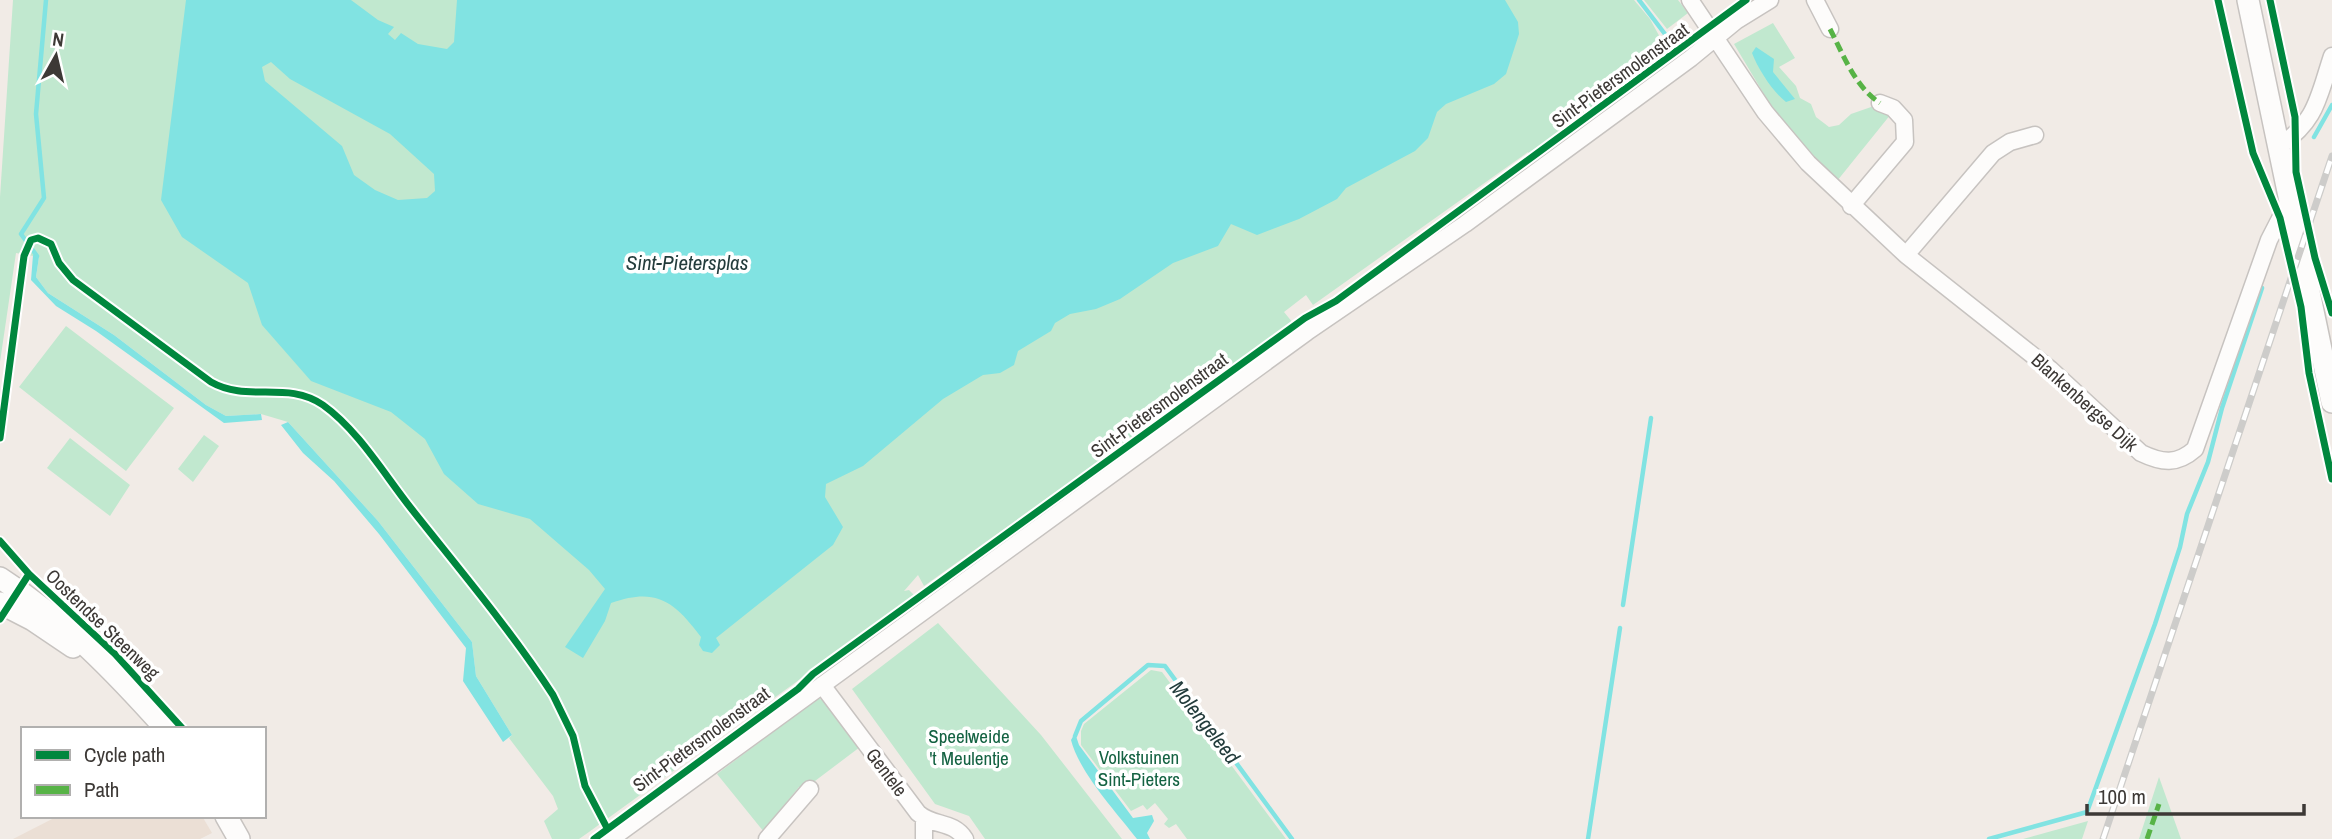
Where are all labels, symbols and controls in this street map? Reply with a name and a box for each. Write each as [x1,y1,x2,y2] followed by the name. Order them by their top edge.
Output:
[1546,16,1694,134] street label: Sint-Pietersmolenstraat
[21,21,91,91] north arrow
[51,26,66,53] text: N
[626,248,749,277] water label: Sint-Pietersplas
[1085,346,1233,464] street label: Sint-Pietersmolenstraat
[2026,347,2144,457] street label: Blankenbergse Dijk
[40,563,166,685] street label: Oostendse Steenweg
[1163,674,1247,770] water label: Molengeleed
[627,680,775,798] street label: Sint-Pietersmolenstraat
[928,723,1010,771] park label: Speelweide 't Meulentje
[21,727,266,818] legend
[84,740,165,769] text: Cycle path
[860,742,914,802] street label: Gentele
[1098,744,1180,792] park label: Volkstuinen Sint-Pieters
[2087,772,2304,816] scale bar
[84,775,119,804] text: Path
[2098,782,2146,811] text: 100 m

